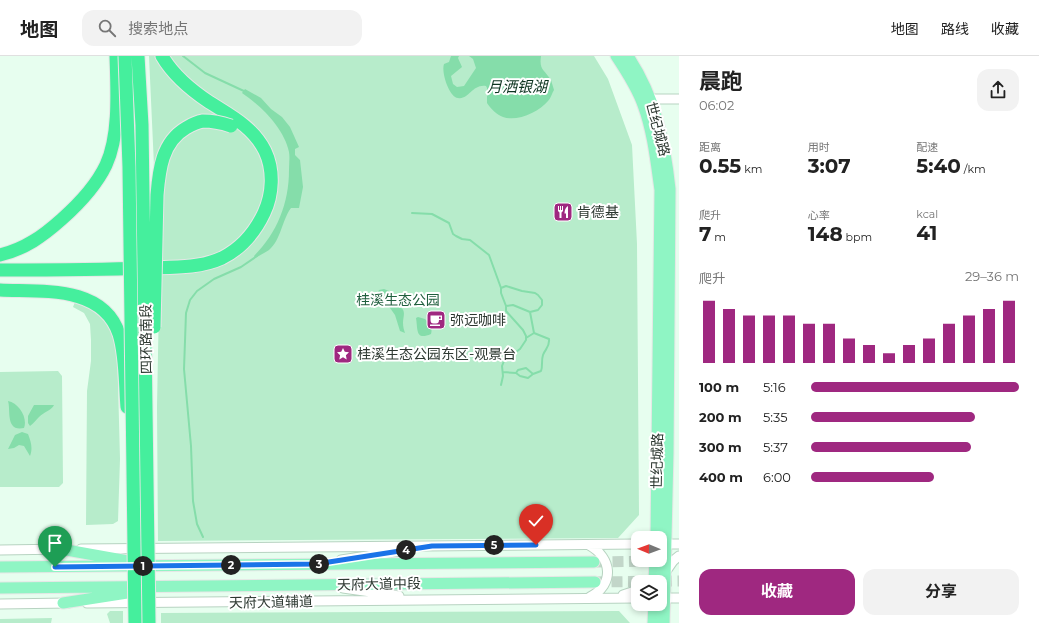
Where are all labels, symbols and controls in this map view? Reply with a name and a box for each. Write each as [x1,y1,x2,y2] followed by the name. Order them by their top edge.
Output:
[82,10,362,46] search box
[96,17,118,39] icon: search
[20,18,58,41] text: 地图
[128,19,188,38] text: 搜索地点
[891,20,919,38] text: 地图
[941,20,969,38] text: 路线
[991,20,1019,38] text: 收藏
[699,68,743,95] text: 晨跑
[977,69,1019,111] button: share
[487,77,549,96] water label: 月洒银湖
[699,97,734,113] text: 06:02
[642,100,674,158] street label: 世纪城路
[699,140,721,154] text: 距离
[808,140,830,154] text: 用时
[916,140,938,154] text: 配速
[699,154,741,178] text: 0.55
[808,154,851,178] text: 3:07
[916,154,961,178] text: 5:40
[741,162,762,176] text: km
[961,162,986,176] text: /km
[552,201,574,223] restaurant icon: 肯德基
[577,203,619,221] place label: 肯德基
[916,207,938,221] text: kcal
[699,208,721,222] text: 爬升
[808,208,830,222] text: 心率
[916,221,937,245] text: 41
[699,222,711,246] text: 7
[808,222,843,246] text: 148
[711,230,726,244] text: m
[843,230,872,244] text: bpm
[965,268,1019,284] text: 29–36 m
[699,270,725,286] text: 爬升
[356,291,440,309] park label: 桂溪生态公园
[136,304,156,374] street label: 四环路南段
[425,309,447,331] cafe icon: 弥远咖啡
[450,311,506,329] place label: 弥远咖啡
[332,343,354,365] place icon: 桂溪生态公园东区-观景台
[357,345,516,363] place label: 桂溪生态公园东区-观景台
[699,379,739,395] text: 100 m
[763,379,786,395] text: 5:16
[699,409,742,425] text: 200 m
[763,409,788,425] text: 5:35
[648,433,666,489] street label: 世纪城路
[699,439,742,455] text: 300 m
[763,439,788,455] text: 5:37
[699,469,743,485] text: 400 m
[763,469,791,485] text: 6:00
[519,504,553,545] pin
[525,510,547,532] icon: check
[38,526,72,567] pin
[631,531,667,567] north arrow
[631,531,667,611] map controls
[44,532,66,554] icon: arrive
[484,535,504,555] pin: 5
[491,538,497,552] text: 5
[396,540,416,560] pin: 4
[402,543,410,557] text: 4
[309,554,329,574] pin: 3
[221,555,241,575] pin: 2
[133,556,153,576] pin: 1
[316,557,322,571] text: 3
[228,558,234,572] text: 2
[141,559,145,573] text: 1
[699,569,855,615] button: 收藏
[863,569,1019,615] button: 分享
[337,574,421,594] street label: 天府大道中段
[631,575,667,611] button: layers
[229,592,313,612] street label: 天府大道辅道

